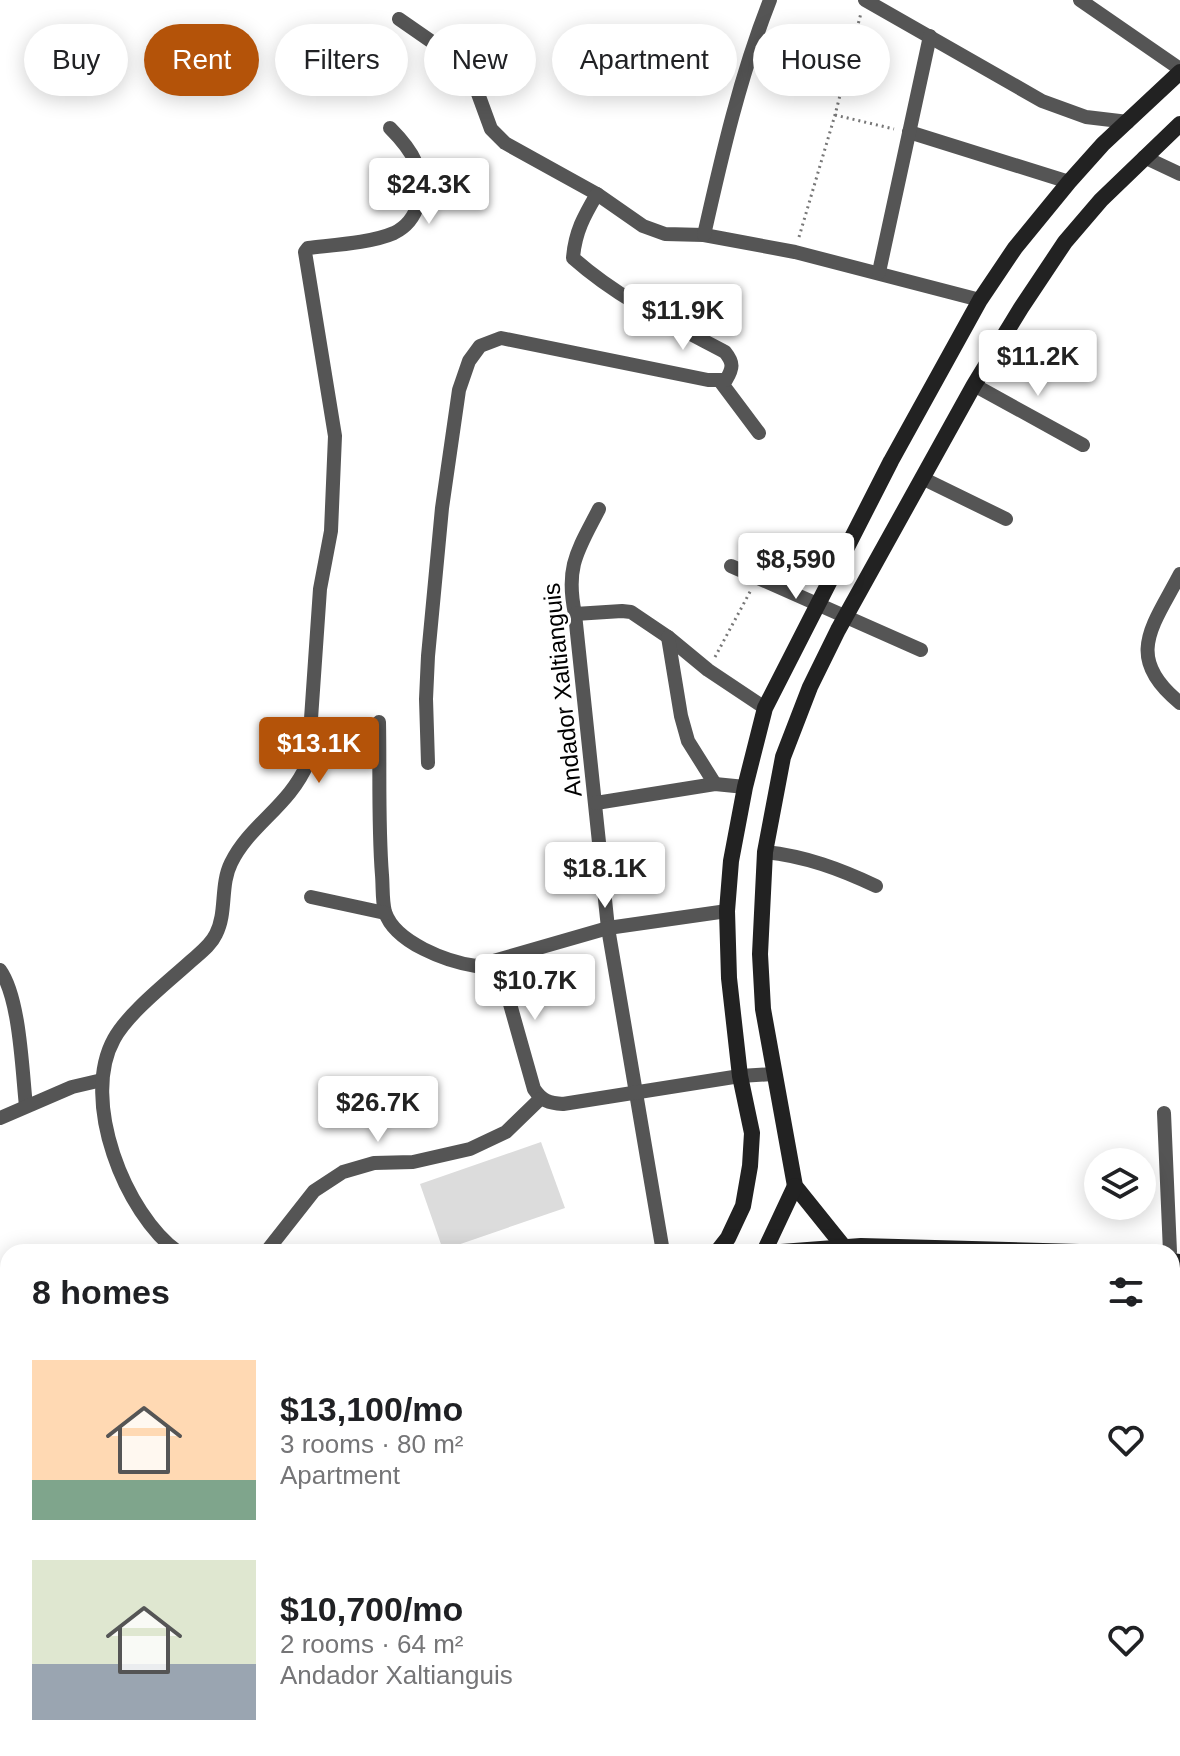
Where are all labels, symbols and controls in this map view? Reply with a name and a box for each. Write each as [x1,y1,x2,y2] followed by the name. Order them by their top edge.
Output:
[24,24,128,96] chip: Buy
[144,24,259,96] chip: Rent
[275,24,408,96] chip: Filters
[424,24,536,96] chip: New
[552,24,737,96] chip: Apartment
[753,24,890,96] chip: House
[364,158,494,226] pin: $24.3K
[387,169,471,199] text: $24.3K
[618,284,748,352] pin: $11.9K
[642,295,724,325] text: $11.9K
[973,330,1103,398] pin: $11.2K
[997,341,1079,371] text: $11.2K
[731,533,861,601] pin: $8,590
[756,544,836,574] text: $8,590
[537,582,587,798] street label: Andador Xaltianguis
[254,717,384,785] pin: $13.1K
[277,728,361,758] text: $13.1K
[540,842,670,910] pin: $18.1K
[563,853,647,883] text: $18.1K
[470,954,600,1022] pin: $10.7K
[493,965,577,995] text: $10.7K
[313,1076,443,1144] pin: $26.7K
[336,1087,420,1117] text: $26.7K
[1084,1148,1156,1220] map controls
[1084,1148,1156,1220] button: layers
[1104,1270,1148,1314] icon: filters
[32,1273,170,1311] text: 8 homes
[280,1390,463,1428] text: $13,100/mo
[96,1392,192,1488] icon: home
[1104,1418,1148,1462] icon: heart
[280,1429,464,1459] text: 3 rooms · 80 m²
[280,1460,400,1490] text: Apartment
[280,1590,463,1628] text: $10,700/mo
[96,1592,192,1688] icon: home
[1104,1618,1148,1662] icon: heart
[280,1629,464,1659] text: 2 rooms · 64 m²
[280,1660,513,1690] text: Andador Xaltianguis

